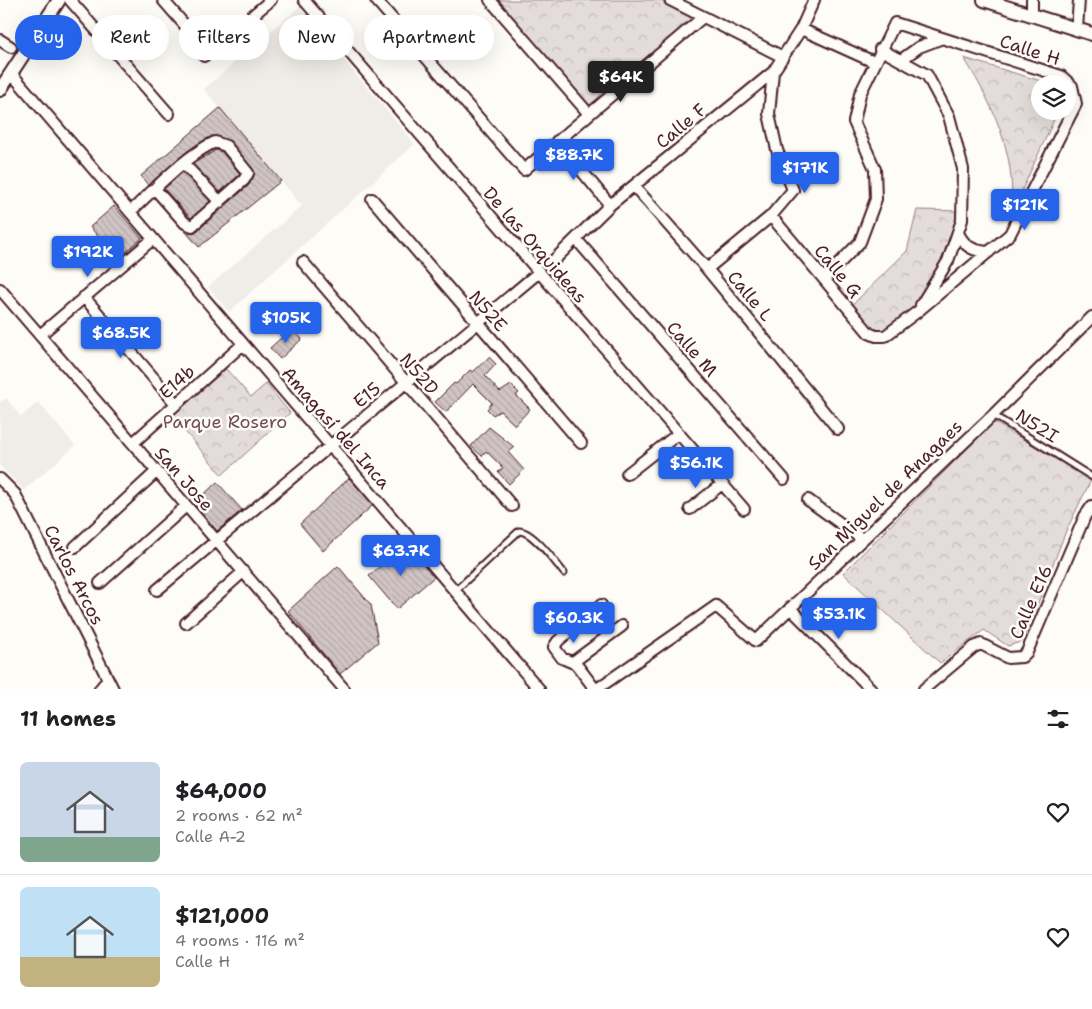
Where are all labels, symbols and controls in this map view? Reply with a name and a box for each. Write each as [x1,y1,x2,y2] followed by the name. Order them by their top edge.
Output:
[15,15,82,60] chip: Buy
[92,15,169,60] chip: Rent
[179,15,269,60] chip: Filters
[279,15,354,60] chip: New
[364,15,494,60] chip: Apartment
[997,29,1063,71] street label: Calle H
[591,61,651,103] pin: $64K
[599,66,643,87] text: $64K
[1031,75,1076,120] map controls
[1031,75,1076,120] button: layers
[651,98,711,154] street label: Calle F
[533,138,615,181] pin: $88.7K
[545,144,603,165] text: $88.7K
[770,152,840,194] pin: $171K
[782,157,828,178] text: $171K
[478,182,592,308] street label: De las Orquideas
[990,188,1060,231] pin: $121K
[1002,194,1048,215] text: $121K
[53,236,123,278] pin: $192K
[809,239,868,303] street label: Calle G
[63,241,113,262] text: $192K
[722,266,778,326] street label: Calle L
[463,285,513,337] street label: N52E
[251,302,321,344] pin: $105K
[261,307,311,328] text: $105K
[80,316,162,359] pin: $68.5K
[661,316,723,382] street label: Calle M
[92,322,150,343] text: $68.5K
[394,348,444,400] street label: N52D
[154,360,200,404] street label: E14b
[276,362,396,494] street label: Amagasí del Inca
[348,377,386,413] street label: E15
[1011,404,1063,448] street label: N52I
[163,410,287,434] park label: Parque Rosero
[802,415,968,575] street label: San Miguel de Anagaes
[149,442,219,516] street label: San Jose
[655,446,737,489] pin: $56.1K
[669,452,723,473] text: $56.1K
[38,521,110,629] street label: Carlos Arcos
[360,534,442,577] pin: $63.7K
[372,540,430,561] text: $63.7K
[1004,561,1058,643] street label: Calle E16
[798,598,880,640] pin: $53.1K
[533,602,615,644] pin: $60.3K
[813,603,865,624] text: $53.1K
[545,607,603,628] text: $60.3K
[20,705,116,733] text: 11 homes
[1044,705,1072,733] icon: filters
[175,777,267,805] text: $64,000
[60,782,120,842] icon: home
[1044,798,1072,826] icon: heart
[175,805,303,826] text: 2 rooms · 62 m²
[175,826,246,847] text: Calle A-2
[175,902,269,930] text: $121,000
[60,907,120,967] icon: home
[1044,923,1072,951] icon: heart
[175,930,305,951] text: 4 rooms · 116 m²
[175,951,230,972] text: Calle H

